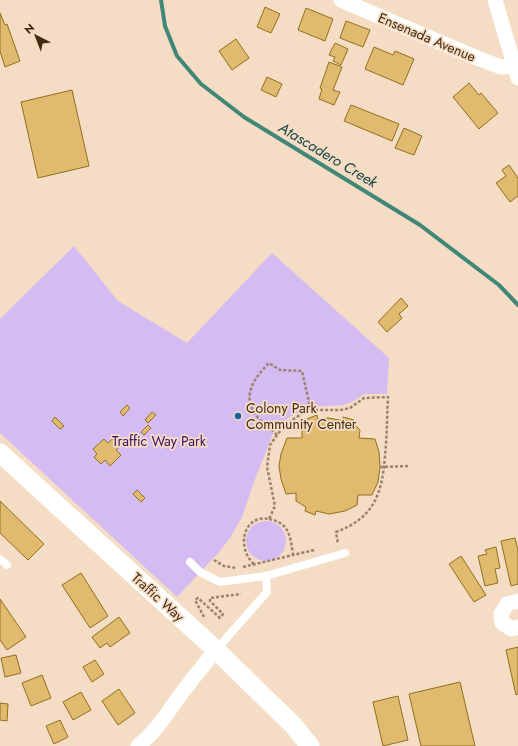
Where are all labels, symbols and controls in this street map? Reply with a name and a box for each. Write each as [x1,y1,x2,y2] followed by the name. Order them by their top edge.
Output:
[375,7,479,67] street label: Ensenada Avenue
[16,16,56,56] north arrow
[21,20,38,37] text: N
[274,116,382,193] water label: Atascadero Creek
[246,398,357,434] place label: Colony Park Community Center
[233,411,243,421] marker: Colony Park Community Center
[112,431,207,451] park label: Traffic Way Park
[127,568,189,627] street label: Traffic Way

